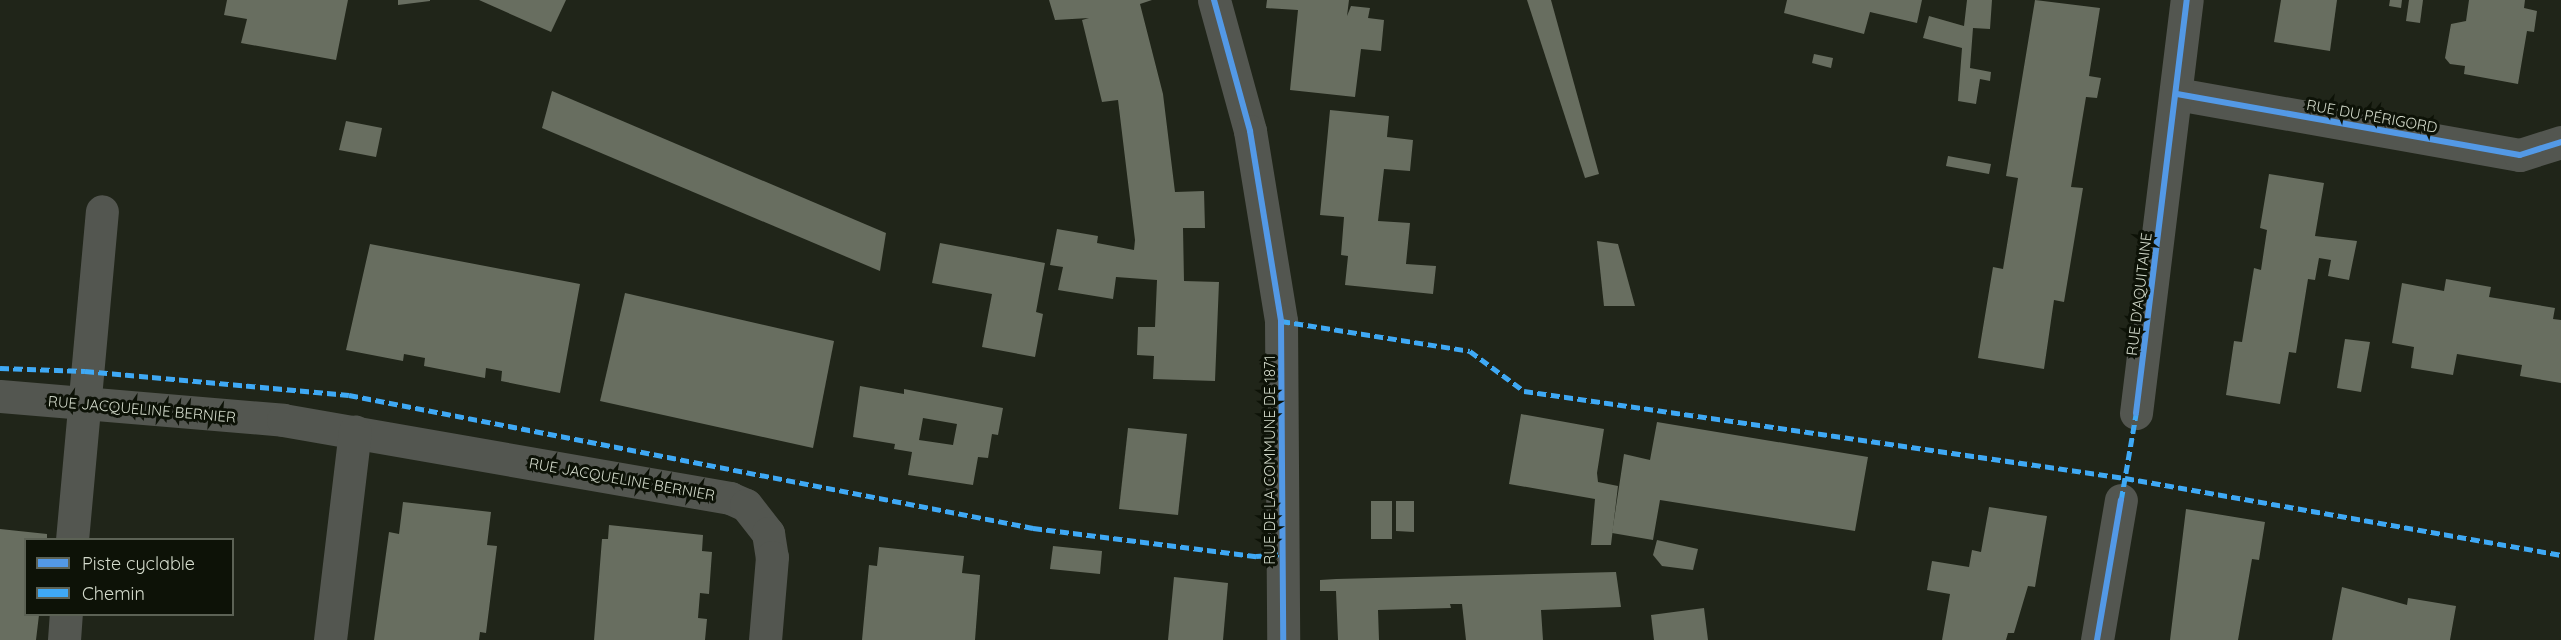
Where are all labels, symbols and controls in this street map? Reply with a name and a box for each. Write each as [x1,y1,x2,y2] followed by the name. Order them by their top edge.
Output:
[2305,96,2439,136] street label: RUE DU PÉRIGORD
[2123,231,2155,357] street label: RUE D'AQUITAINE
[1261,355,1279,565] street label: RUE DE LA COMMUNE DE 1871
[47,392,237,426] street label: RUE JACQUELINE BERNIER
[527,454,717,504] street label: RUE JACQUELINE BERNIER
[24,538,234,616] legend
[82,552,195,575] text: Piste cyclable
[82,582,145,605] text: Chemin

